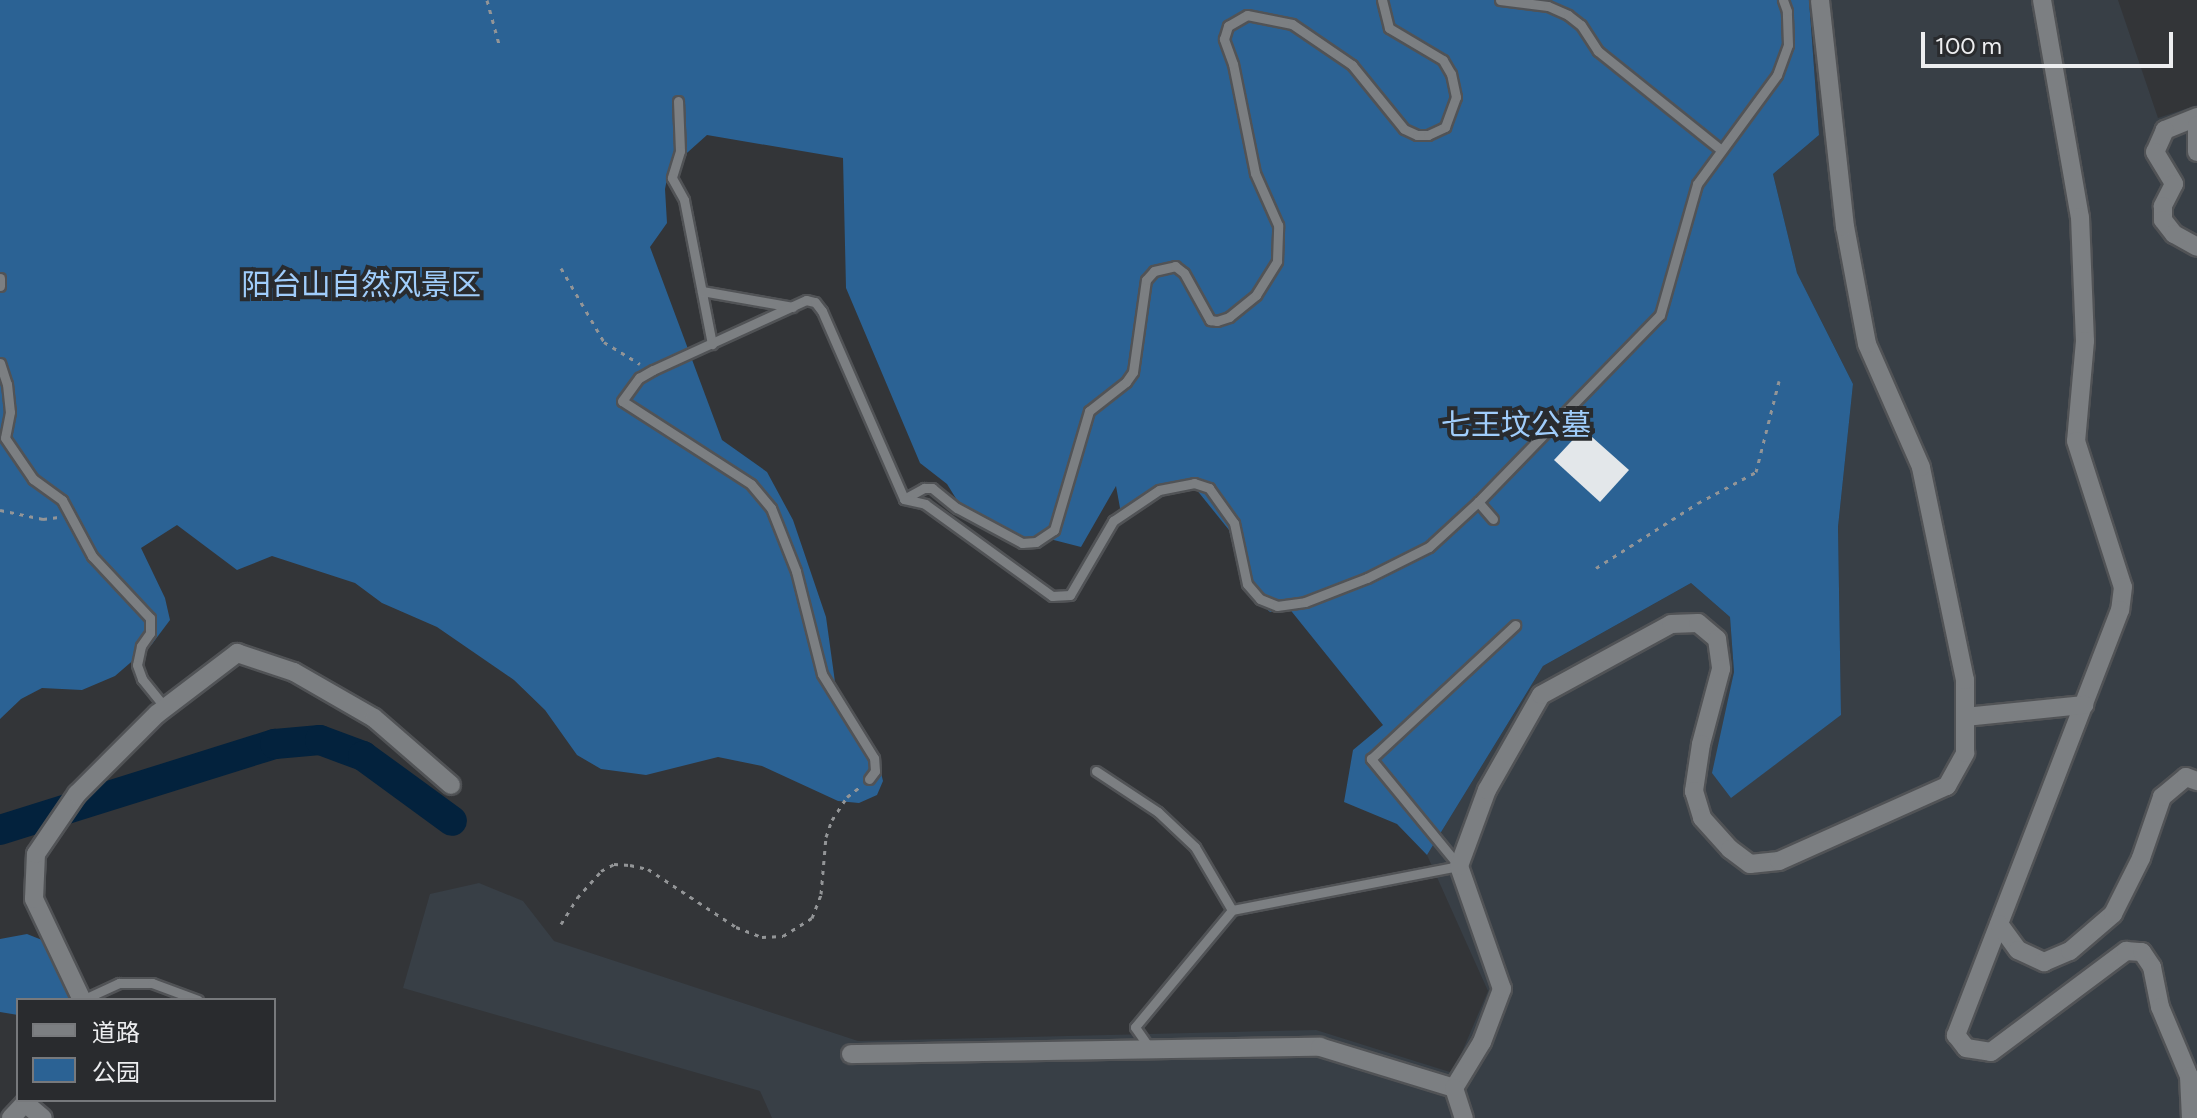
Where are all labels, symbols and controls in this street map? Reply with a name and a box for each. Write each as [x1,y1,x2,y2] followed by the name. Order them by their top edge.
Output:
[1925,16,2177,66] scale bar
[1935,31,2002,60] text: 100 m
[241,267,481,303] park label: 阳台山自然风景区
[1441,407,1591,443] park label: 七王坟公墓
[16,998,276,1102] legend
[92,1018,140,1047] text: 道路
[92,1058,140,1087] text: 公园

